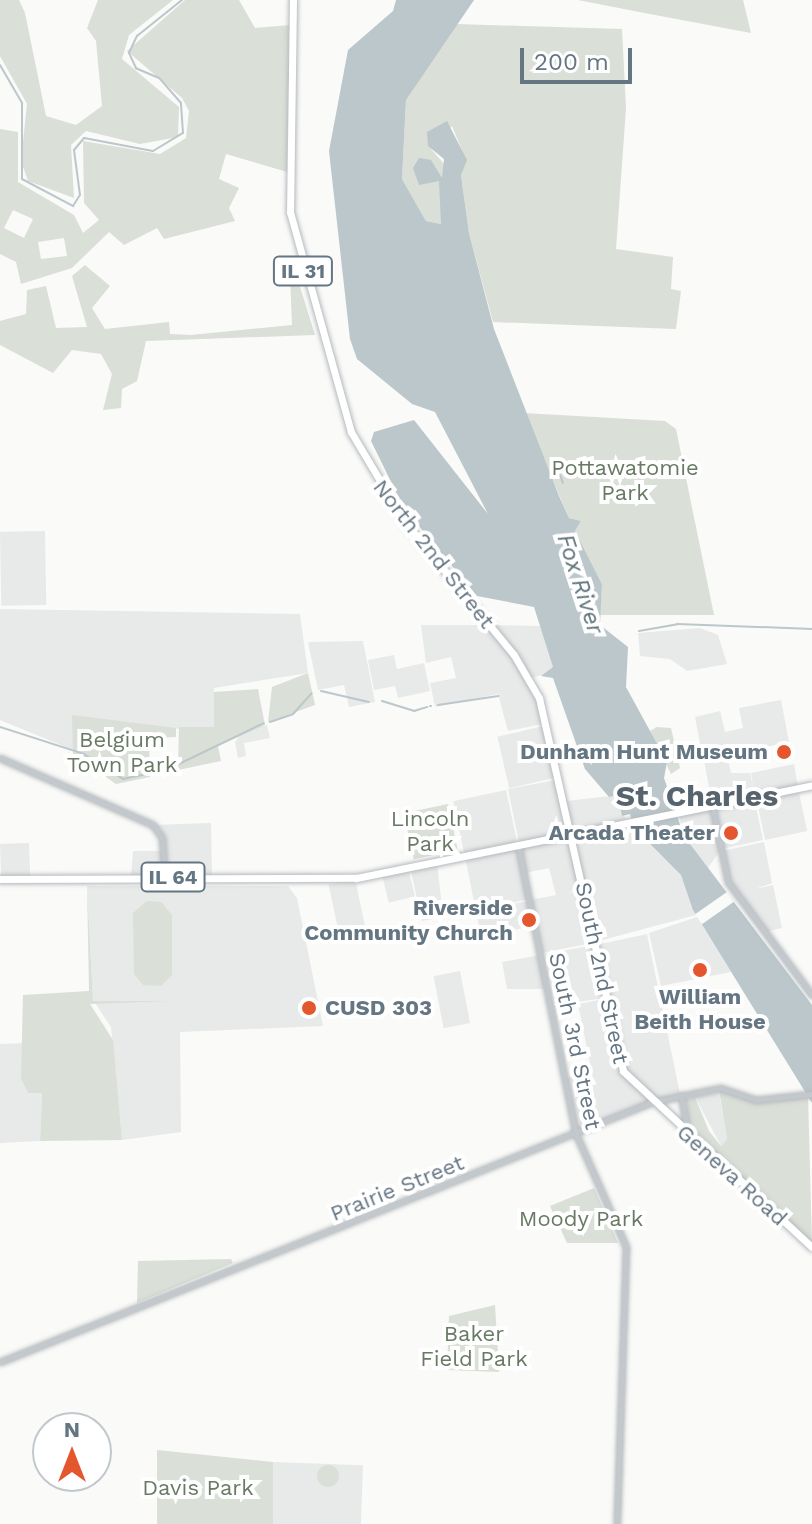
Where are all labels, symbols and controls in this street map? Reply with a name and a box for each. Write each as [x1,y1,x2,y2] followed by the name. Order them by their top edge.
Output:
[524,32,636,82] scale bar
[534,48,609,76] text: 200 m
[271,255,335,287] road number: IL 31
[551,454,699,506] park label: Pottawatomie Park
[368,474,500,634] street label: North 2nd Street
[550,530,610,638] water label: Fox River
[67,726,177,778] park label: Belgium Town Park
[520,739,768,765] place label: Dunham Hunt Museum
[775,743,793,761] marker: Dunham Hunt Museum
[616,778,778,814] district label: St. Charles
[391,805,469,856] park label: Lincoln Park
[548,820,715,846] place label: Arcada Theater
[722,824,740,842] marker: Arcada Theater
[139,861,207,893] road number: IL 64
[570,880,634,1066] street label: South 2nd Street
[304,894,513,946] place label: Riverside Community Church
[520,911,538,929] marker: Riverside Community Church
[543,950,607,1132] street label: South 3rd Street
[691,961,709,979] marker: William Beith House
[634,983,766,1034] place label: William Beith House
[325,995,432,1021] place label: CUSD 303
[300,999,318,1017] marker: CUSD 303
[671,1119,793,1231] street label: Geneva Road
[326,1149,468,1227] street label: Prairie Street
[519,1206,643,1232] park label: Moody Park
[420,1320,528,1372] park label: Baker Field Park
[32,1412,112,1492] north arrow
[64,1417,80,1442] text: N
[142,1475,254,1501] park label: Davis Park

